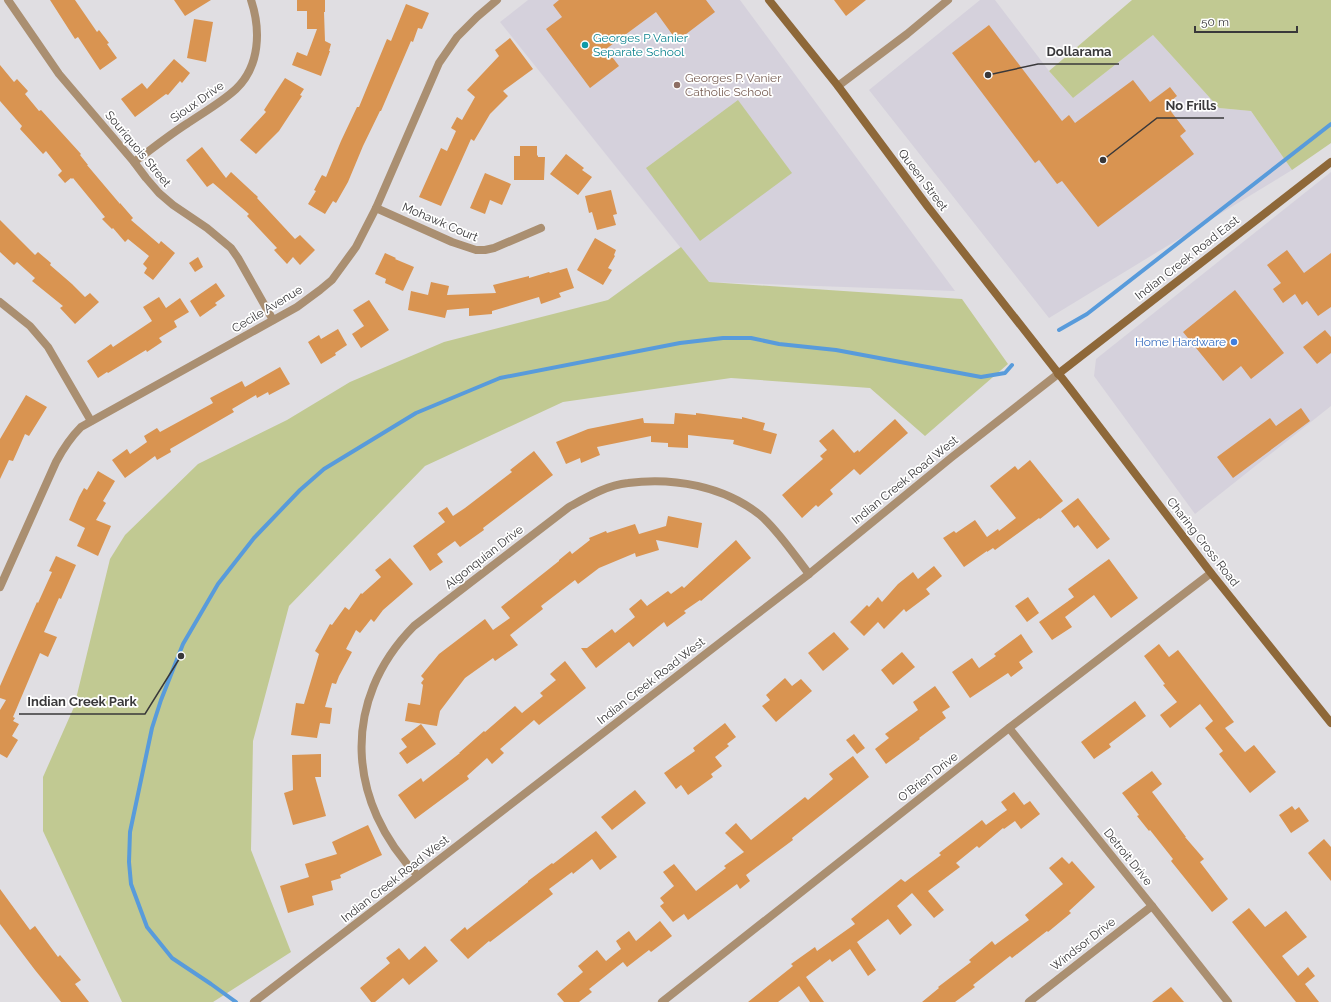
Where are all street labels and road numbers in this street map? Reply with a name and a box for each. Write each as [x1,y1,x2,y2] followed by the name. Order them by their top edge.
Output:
[168,79,226,125] street label: Sioux Drive
[102,108,174,190] street label: Souriquois Street
[895,146,951,214] street label: Queen Street
[400,200,480,244] street label: Mohawk Court
[1132,213,1242,303] street label: Indian Creek Road East
[229,283,305,335] street label: Cecile Avenue
[849,433,961,527] street label: Indian Creek Road West
[1164,495,1242,589] street label: Charing Cross Road
[442,522,526,592] street label: Algonquian Drive
[595,635,707,727] street label: Indian Creek Road West
[895,749,961,805] street label: O'Brien Drive
[1101,826,1155,888] street label: Detroit Drive
[339,833,451,925] street label: Indian Creek Road West
[1048,914,1118,974] street label: Windsor Drive

